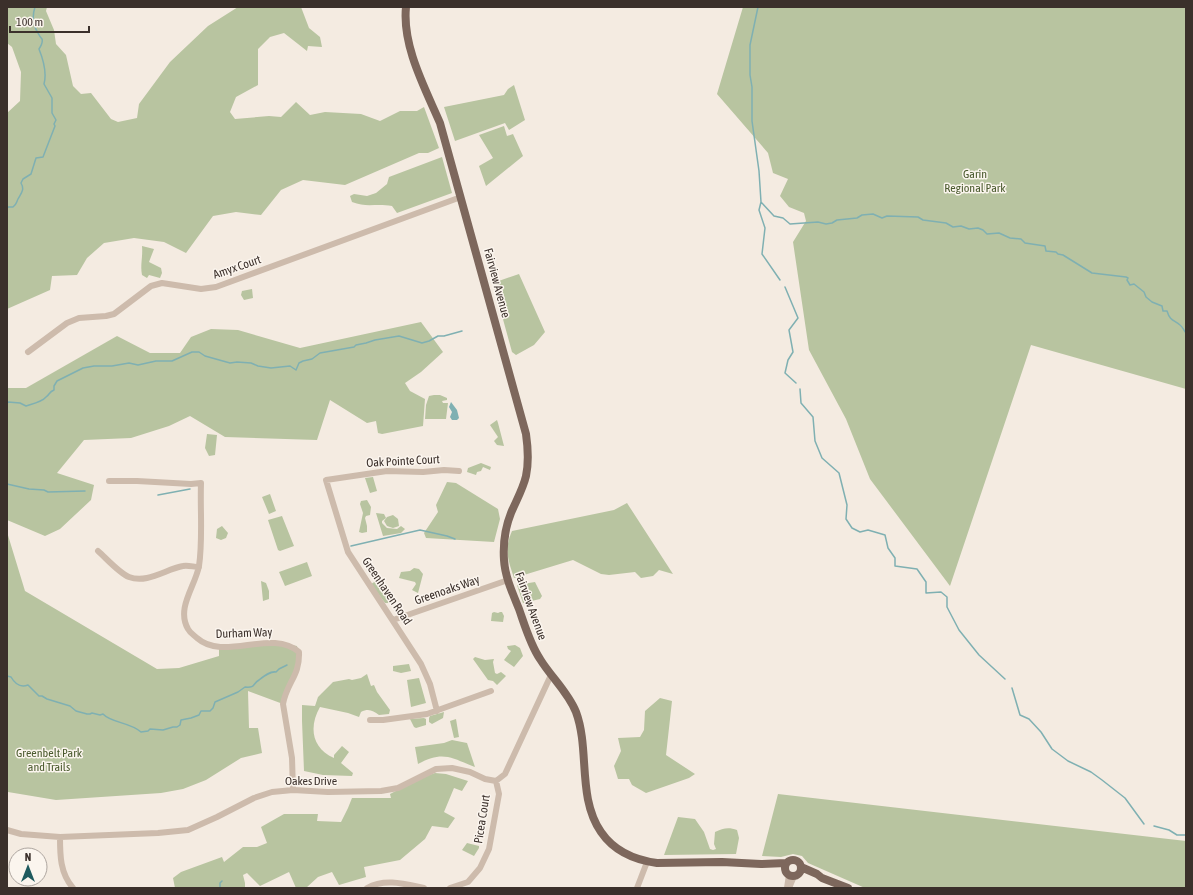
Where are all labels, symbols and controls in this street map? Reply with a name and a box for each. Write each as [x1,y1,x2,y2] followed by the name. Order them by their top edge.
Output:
[10,8,89,34] scale bar
[16,15,43,29] text: 100 m
[944,167,1006,195] park label: Garin Regional Park
[481,247,513,319] street label: Fairview Avenue
[211,252,263,282] street label: Amyx Court
[366,452,441,470] street label: Oak Pointe Court
[359,555,415,627] street label: Greenhaven Road
[512,570,550,642] street label: Fairview Avenue
[413,572,481,608] street label: Greenoaks Way
[215,625,273,641] street label: Durham Way
[16,746,83,774] park label: Greenbelt Park and Trails
[285,774,337,788] street label: Oakes Drive
[471,793,493,844] street label: Picea Court
[8,847,48,887] north arrow
[25,851,31,863] text: N

